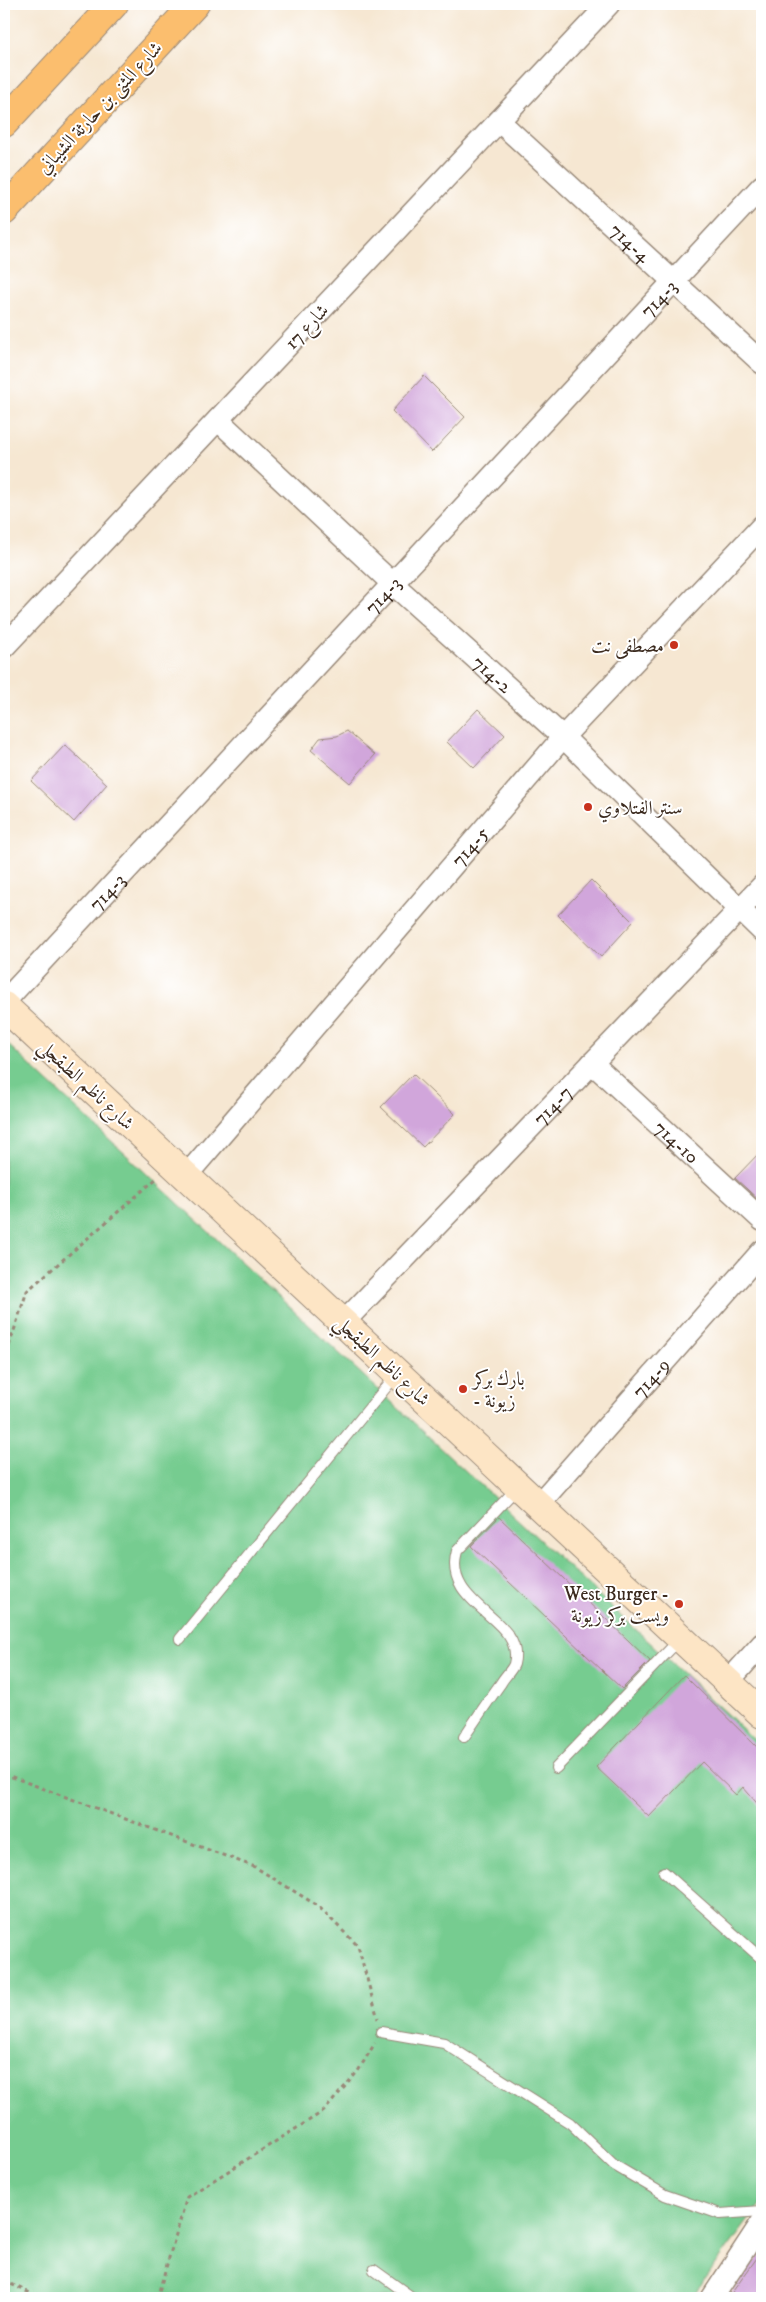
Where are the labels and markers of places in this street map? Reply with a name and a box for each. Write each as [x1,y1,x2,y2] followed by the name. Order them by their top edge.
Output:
[591,635,664,659] place label: مصطفى نت
[668,639,680,651] marker: مصطفى نت
[598,797,682,823] place label: سنتر الفتلاوي
[582,801,594,813] marker: سنتر الفتلاوي
[471,1368,525,1413] place label: بارك بركر - زيونة
[457,1383,469,1395] marker: بارك بركر - زيونة
[563,1583,669,1628] place label: West Burger - ويست بركر زيونة
[673,1598,685,1610] marker: West Burger - ويست بركر زيونة

